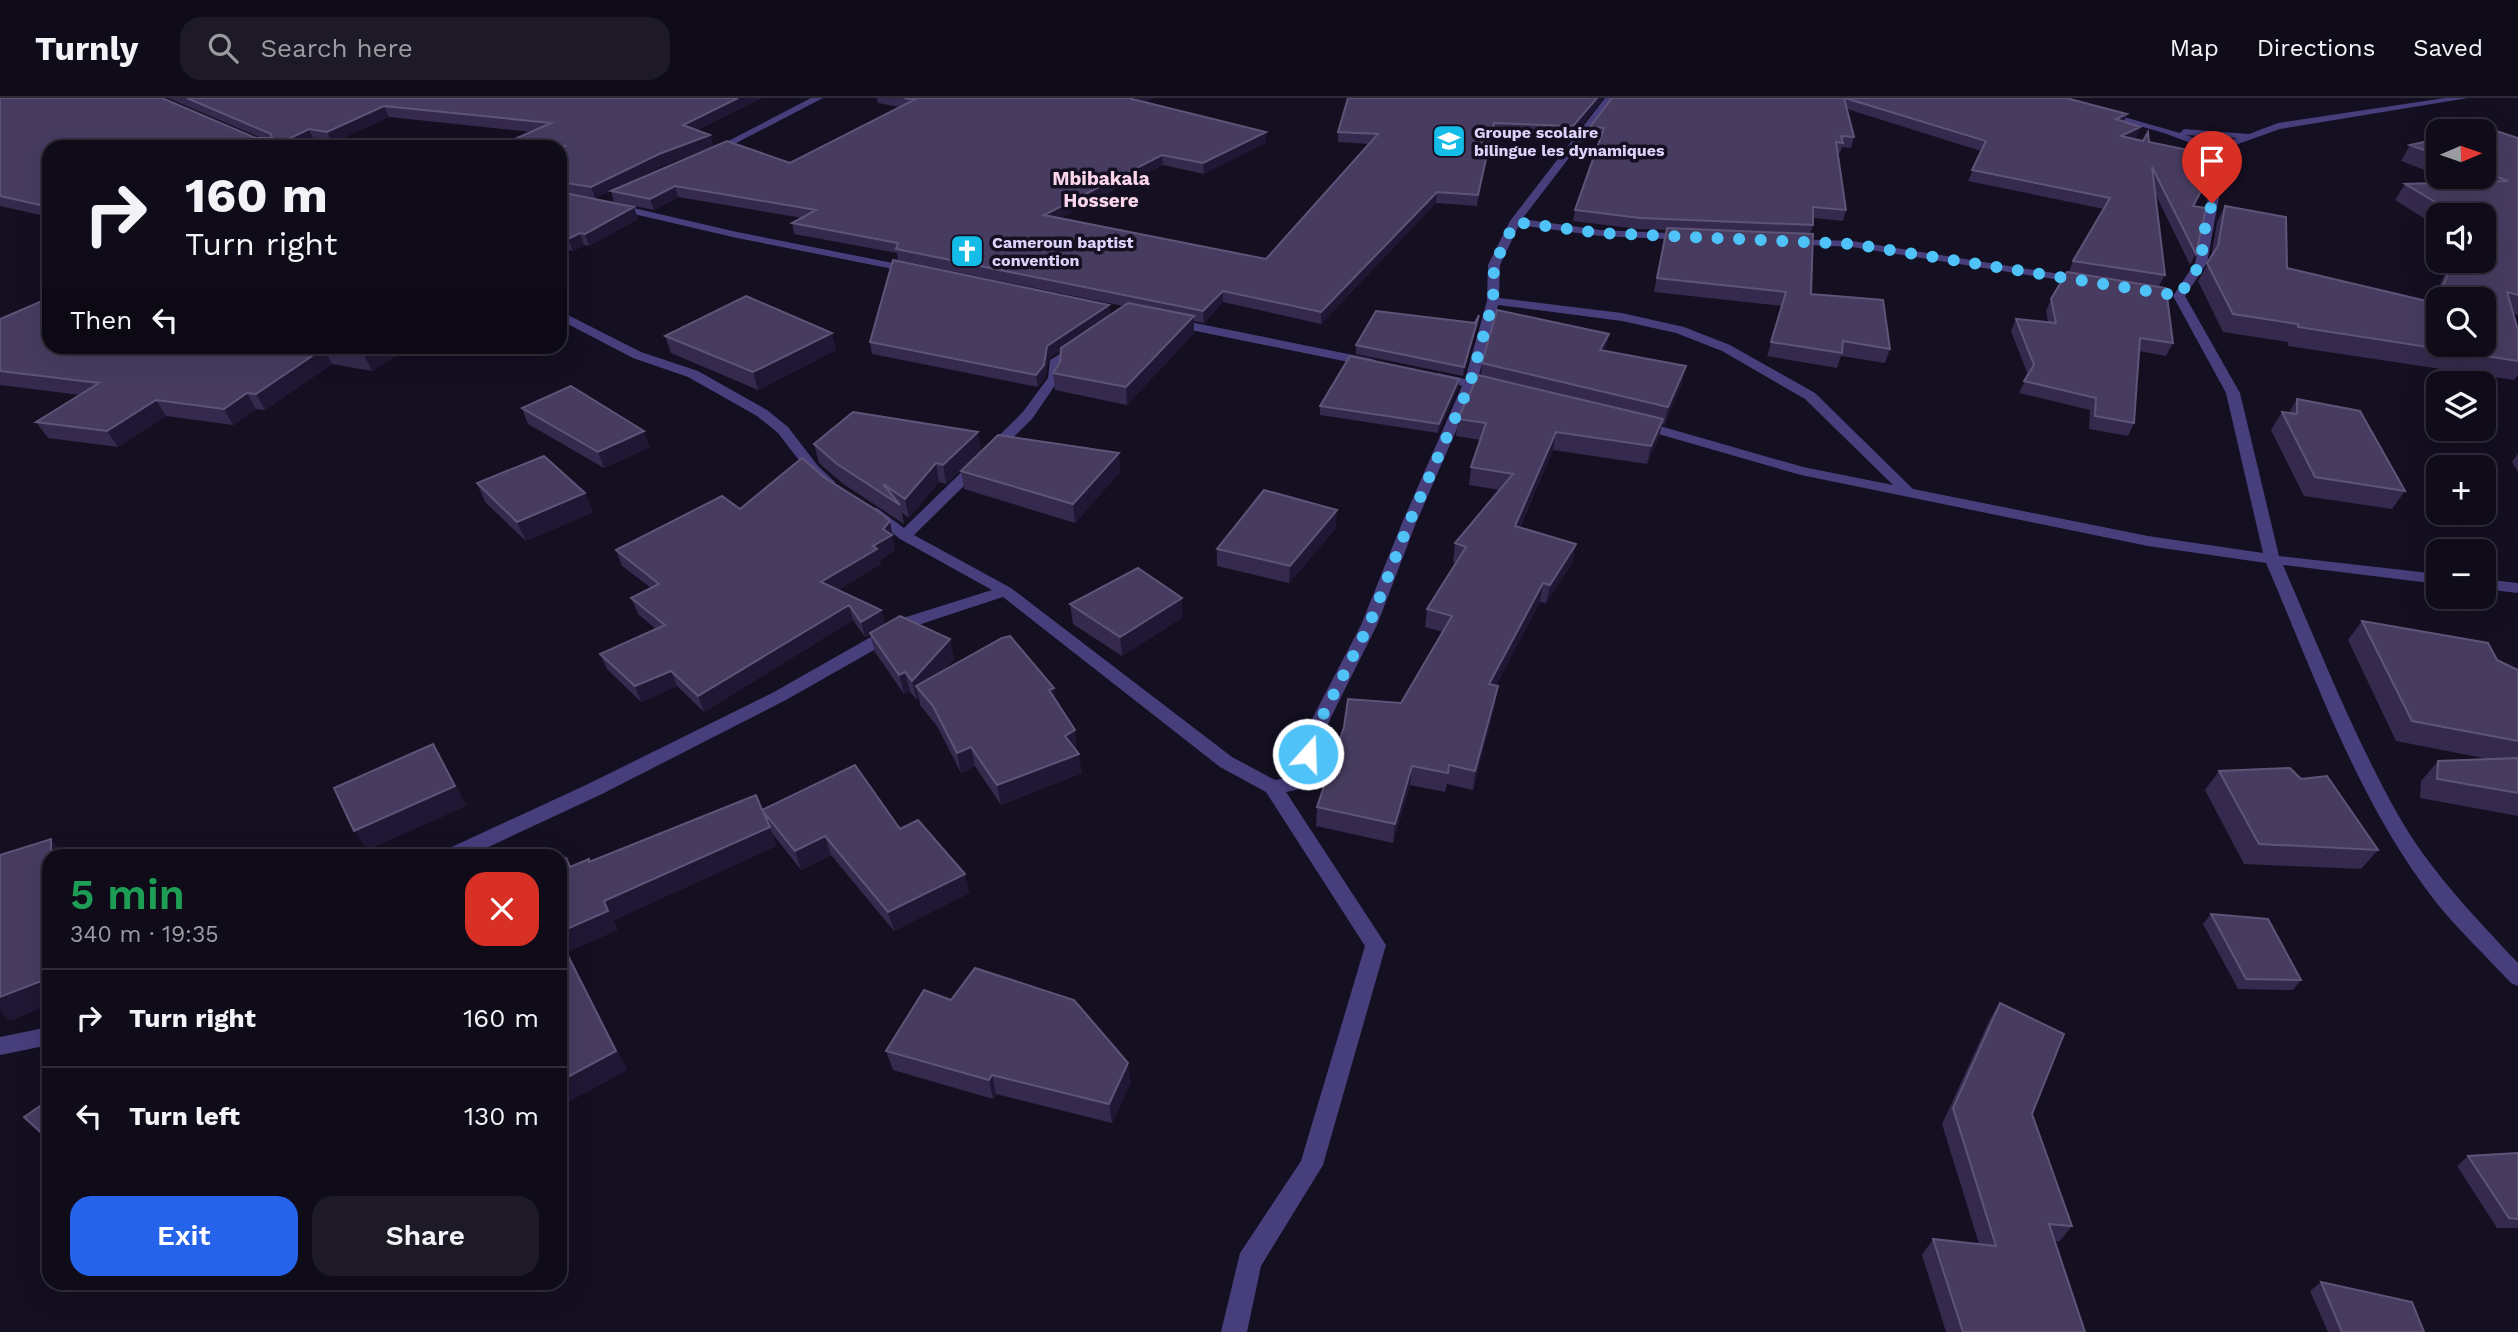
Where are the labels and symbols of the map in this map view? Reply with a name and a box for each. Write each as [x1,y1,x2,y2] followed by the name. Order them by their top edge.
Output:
[2426,119,2496,189] north arrow
[1430,122,1468,160] school or university icon: Groupe scolaire bilingue les dynamiques
[1474,123,1665,160] place label: Groupe scolaire bilingue les dynamiques
[2182,131,2242,203] pin
[1052,167,1150,212] district label: Mbibakala Hossere
[948,232,986,270] church icon: Cameroun baptist convention
[992,233,1134,270] place label: Cameroun baptist convention
[1271,717,1345,791] position arrow

